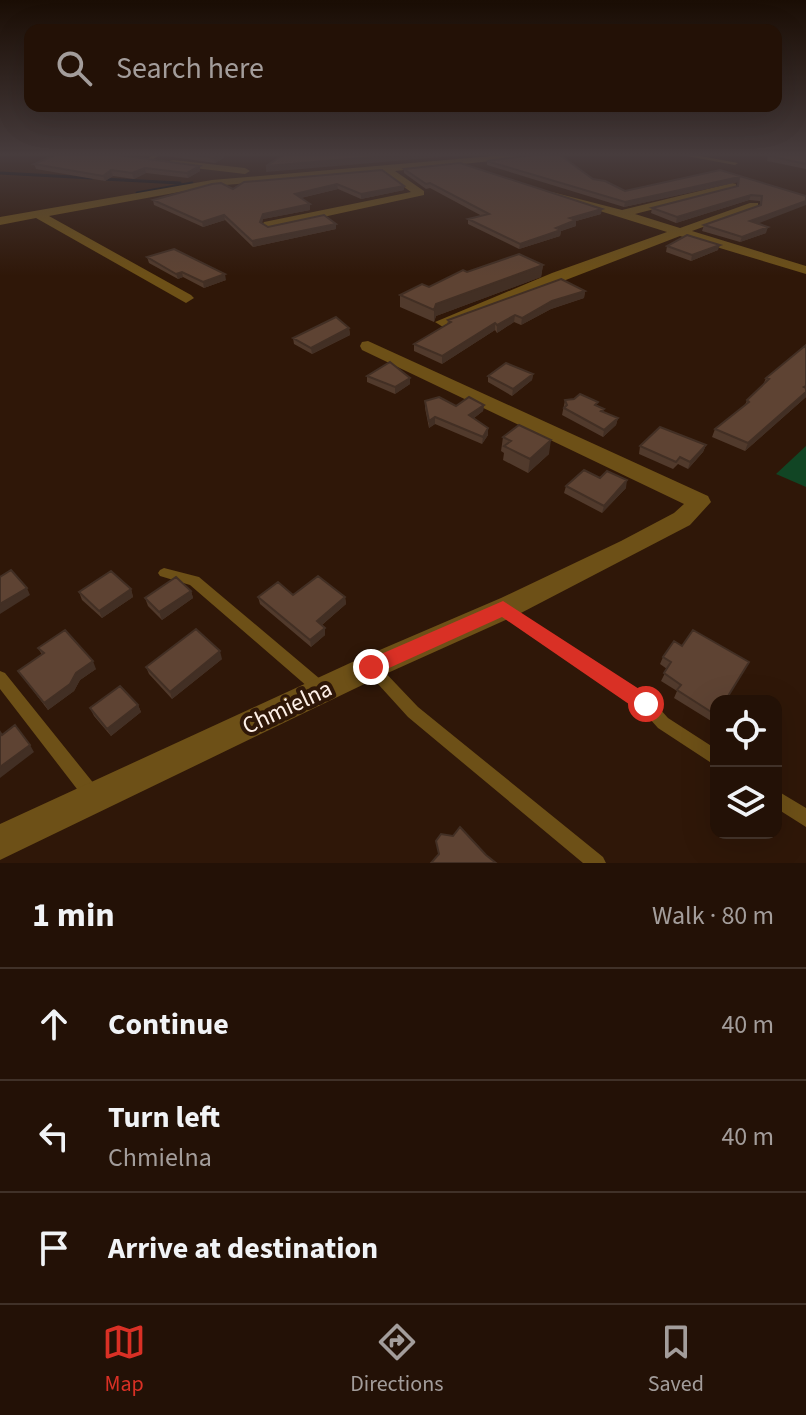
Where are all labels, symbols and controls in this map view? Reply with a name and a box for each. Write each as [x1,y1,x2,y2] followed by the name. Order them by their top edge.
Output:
[24,24,782,112] search box
[52,46,96,90] icon: search
[116,47,264,90] text: Search here
[353,649,389,685] route end
[236,671,338,744] street label: Chmielna
[628,686,664,722] route start
[710,695,782,839] map controls
[710,695,782,767] button: locate
[710,767,782,839] button: layers
[32,891,115,940] text: 1 min
[652,897,774,934] text: Walk · 80 m
[32,1002,76,1046] icon: ahead
[108,1003,229,1046] text: Continue
[721,1006,774,1043] text: 40 m
[108,1096,220,1139] text: Turn left
[32,1114,76,1158] icon: left
[721,1118,774,1155] text: 40 m
[108,1139,212,1176] text: Chmielna
[32,1226,76,1270] icon: arrive
[108,1227,378,1270] text: Arrive at destination
[102,1320,146,1400] tab: Map
[350,1320,443,1400] tab: Directions
[648,1320,704,1400] tab: Saved

